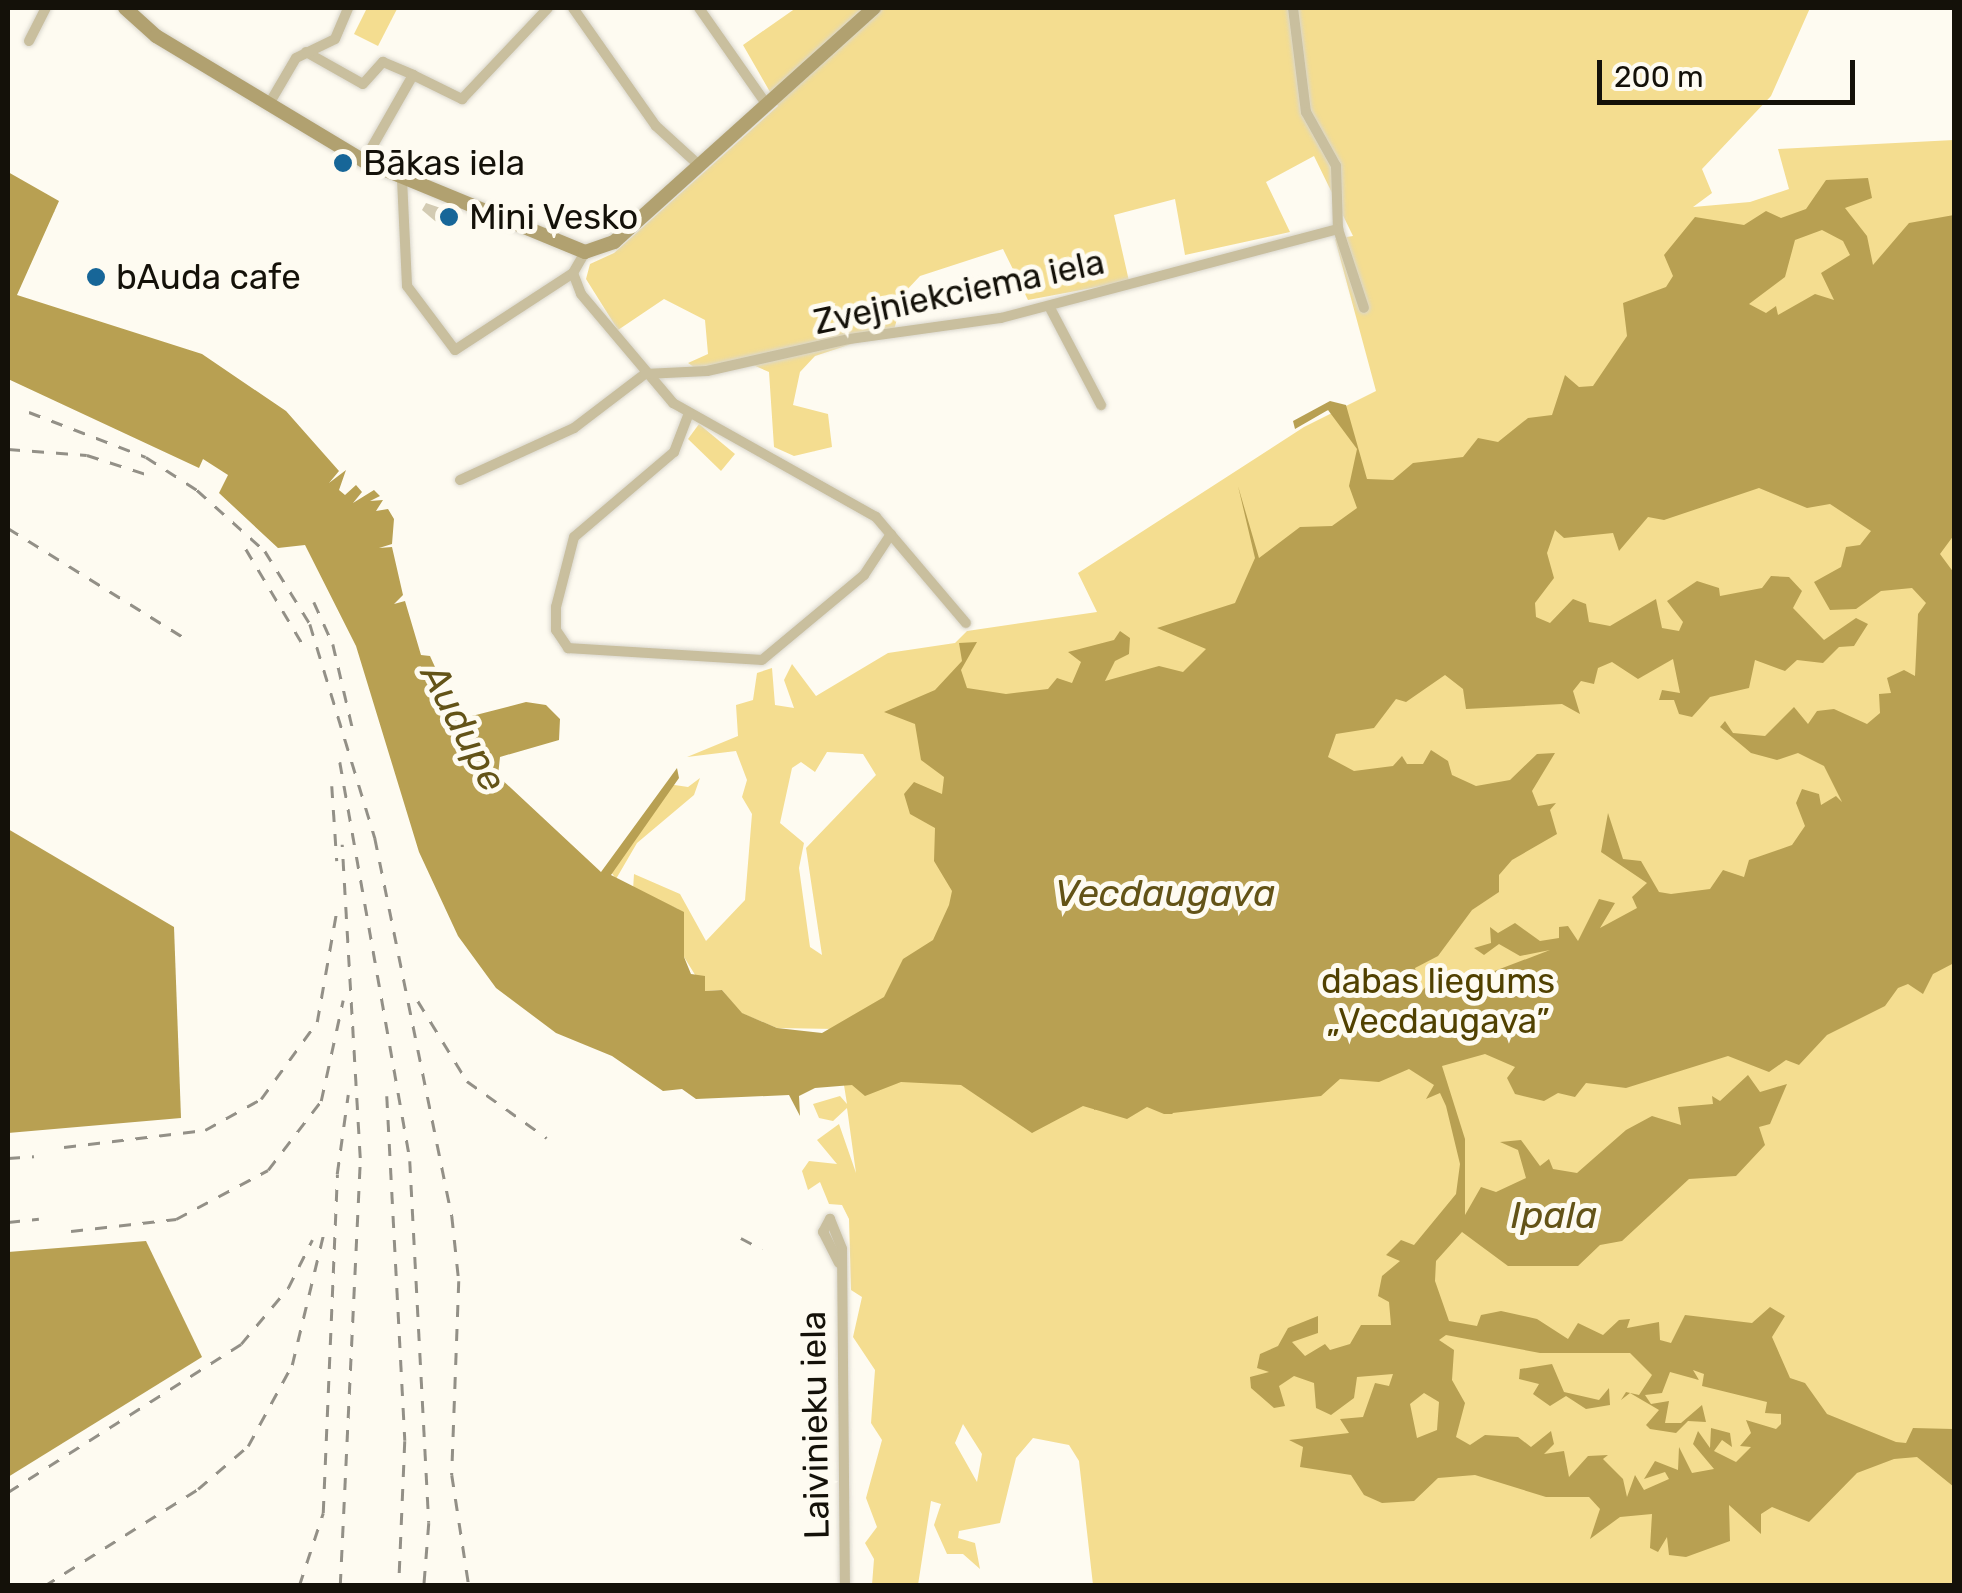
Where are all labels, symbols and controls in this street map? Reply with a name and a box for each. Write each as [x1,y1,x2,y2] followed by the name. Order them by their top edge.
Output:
[1602,40,1860,102] scale bar
[1614,59,1704,95] text: 200 m
[363,142,525,184] place label: Bākas iela
[332,152,354,174] marker: Bākas iela
[469,196,639,238] place label: Mini Vesko
[438,206,460,228] marker: Mini Vesko
[810,241,1108,343] street label: Zvejniekciema iela
[116,256,301,298] place label: bAuda cafe
[85,266,107,288] marker: bAuda cafe
[411,657,515,799] water label: Audupe
[1055,871,1275,917] water label: Vecdaugava
[1321,960,1555,1042] park label: dabas liegums „Vecdaugava”
[1511,1193,1597,1239] water label: Ipala
[792,1311,838,1539] street label: Laivinieku iela

